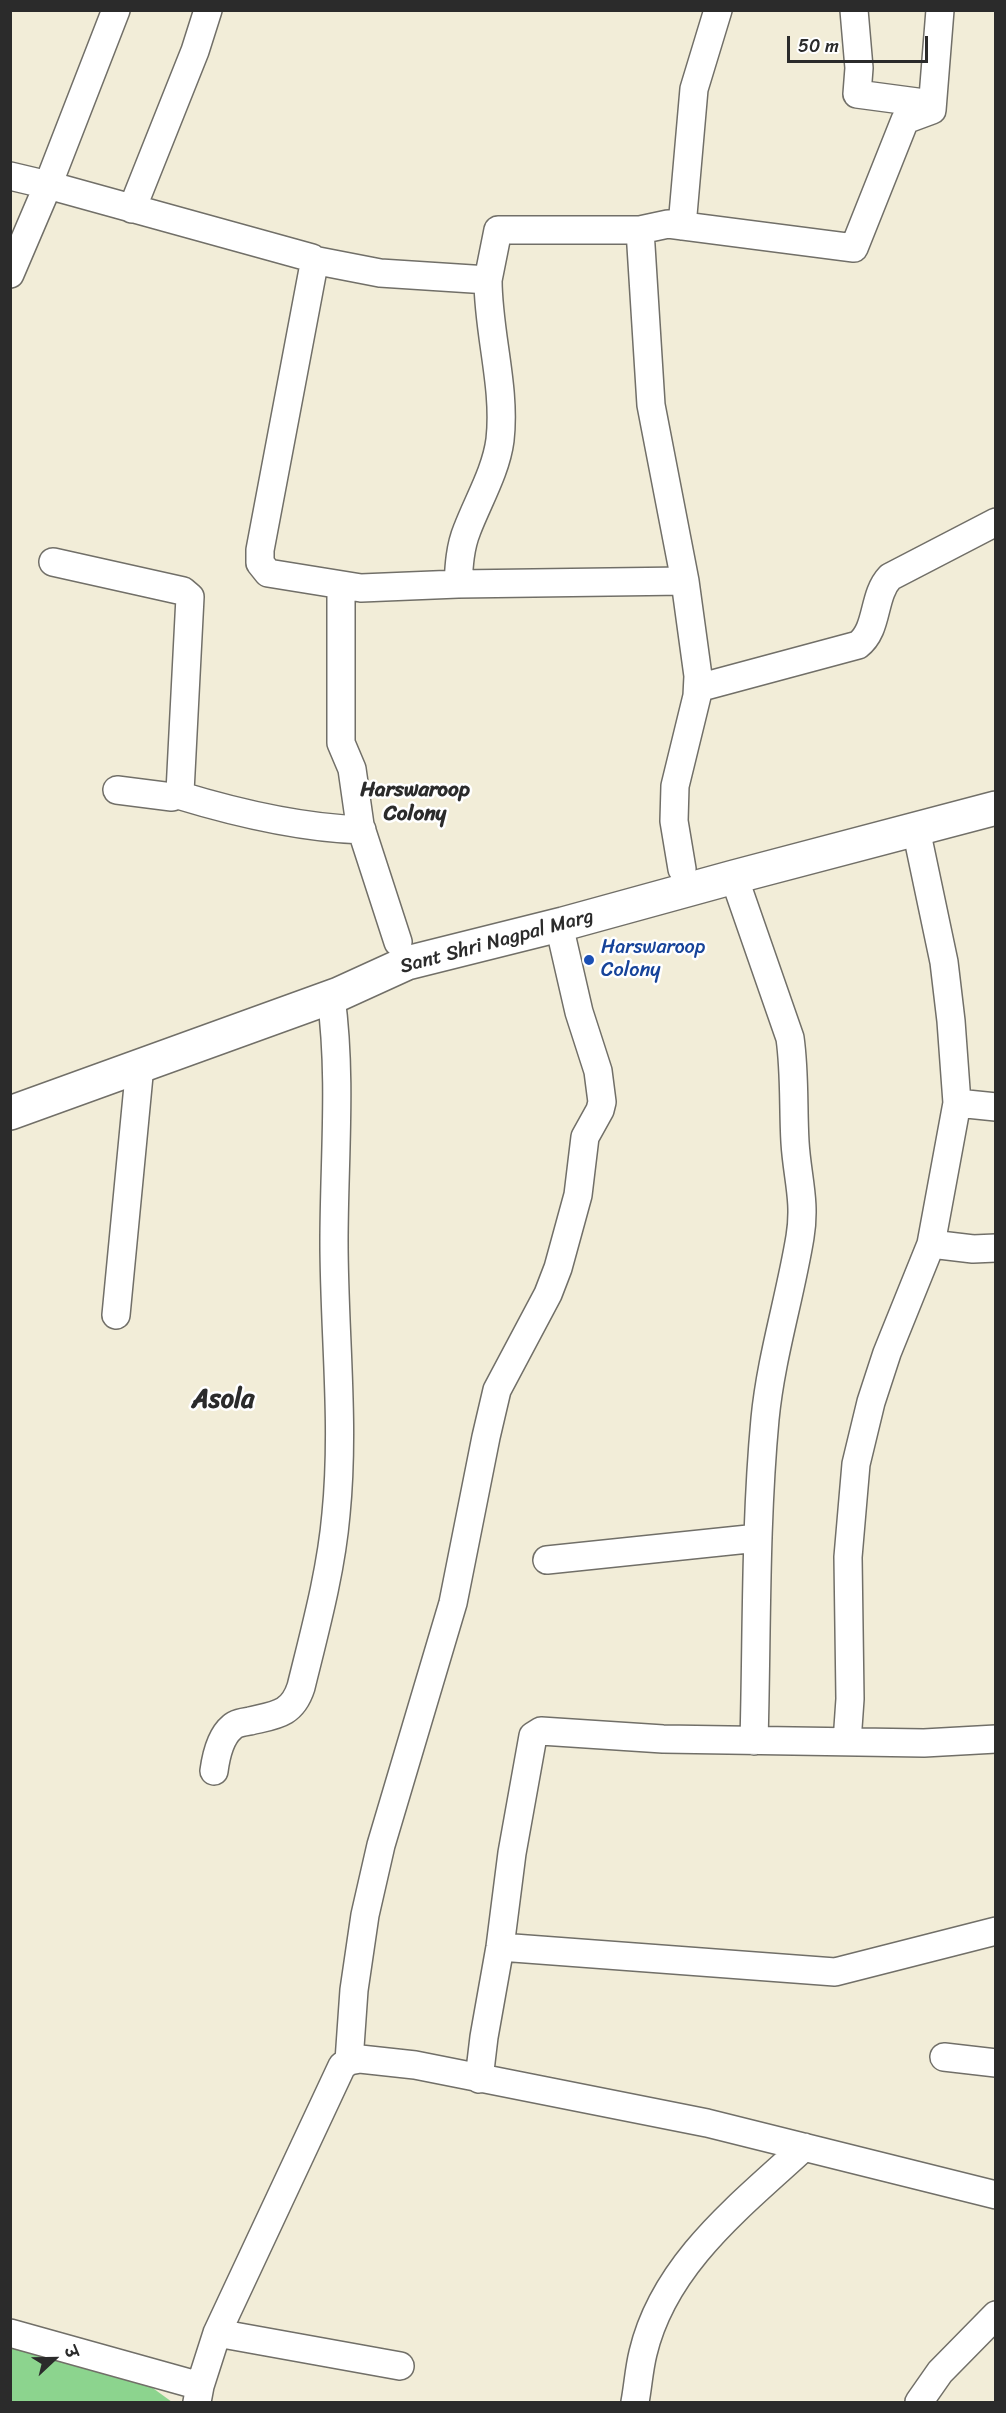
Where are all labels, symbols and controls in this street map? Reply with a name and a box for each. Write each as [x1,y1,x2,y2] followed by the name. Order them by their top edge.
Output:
[790,24,931,62] scale bar
[798,30,839,62] text: 50 m
[360,778,470,828] district label: Harswaroop Colony
[398,905,596,979] street label: Sant Shri Nagpal Marg
[601,936,705,983] place label: Harswaroop Colony
[582,953,596,967] marker: Harswaroop Colony
[192,1384,254,1416] district label: Asola
[24,2329,84,2389] north arrow
[56,2342,87,2362] text: उ

